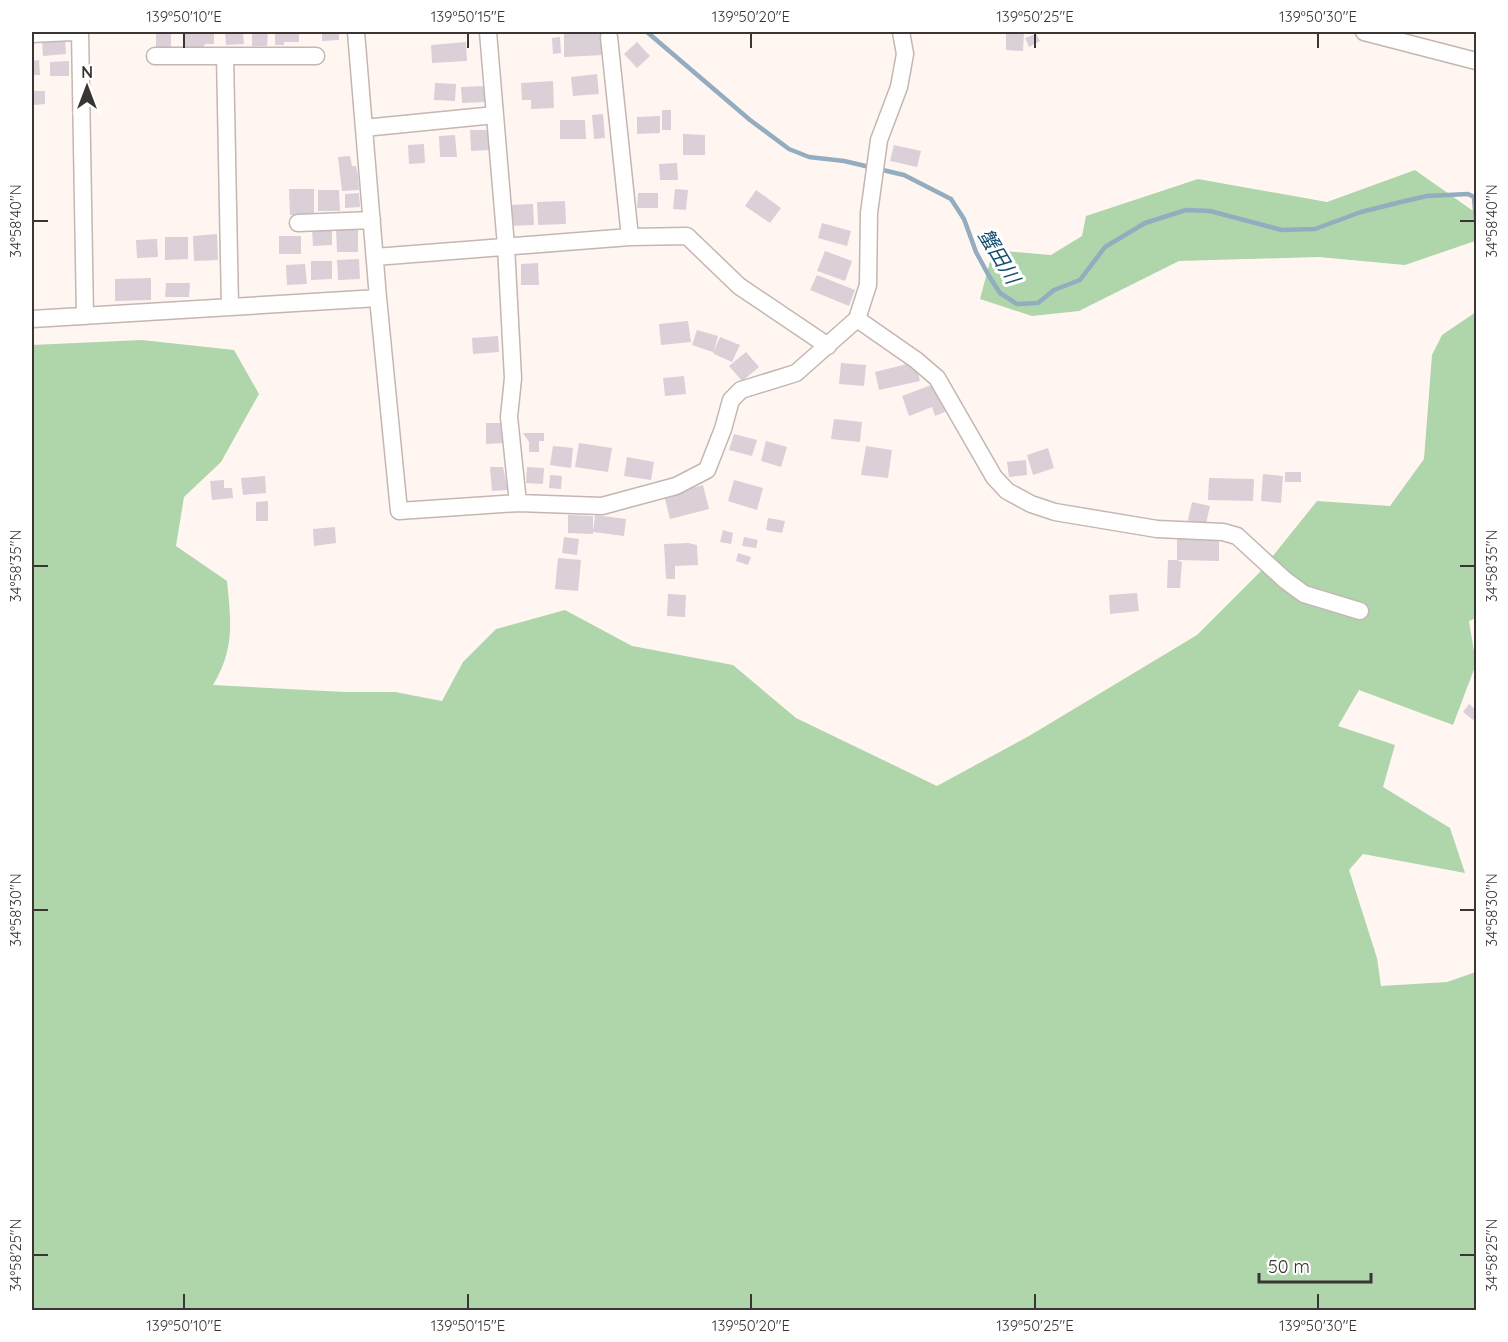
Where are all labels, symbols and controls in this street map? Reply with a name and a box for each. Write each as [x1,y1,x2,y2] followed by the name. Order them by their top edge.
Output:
[146,7,222,26] text: 139°50'10"E
[431,7,505,26] text: 139°50'15"E
[712,7,790,26] text: 139°50'20"E
[996,7,1074,26] text: 139°50'25"E
[1279,7,1357,26] text: 139°50'30"E
[57,57,117,117] north arrow
[81,62,93,82] text: N
[6,184,25,258] text: 34°58'40"N
[1482,184,1501,258] text: 34°58'40"N
[973,224,1027,290] water label: 蟹田川
[6,530,25,602] text: 34°58'35"N
[1482,530,1501,602] text: 34°58'35"N
[6,873,25,947] text: 34°58'30"N
[1482,873,1501,947] text: 34°58'30"N
[6,1218,25,1292] text: 34°58'25"N
[1482,1218,1501,1292] text: 34°58'25"N
[1259,1246,1372,1284] scale bar
[1268,1255,1310,1278] text: 50 m
[146,1316,222,1335] text: 139°50'10"E
[431,1316,505,1335] text: 139°50'15"E
[712,1316,790,1335] text: 139°50'20"E
[996,1316,1074,1335] text: 139°50'25"E
[1279,1316,1357,1335] text: 139°50'30"E

